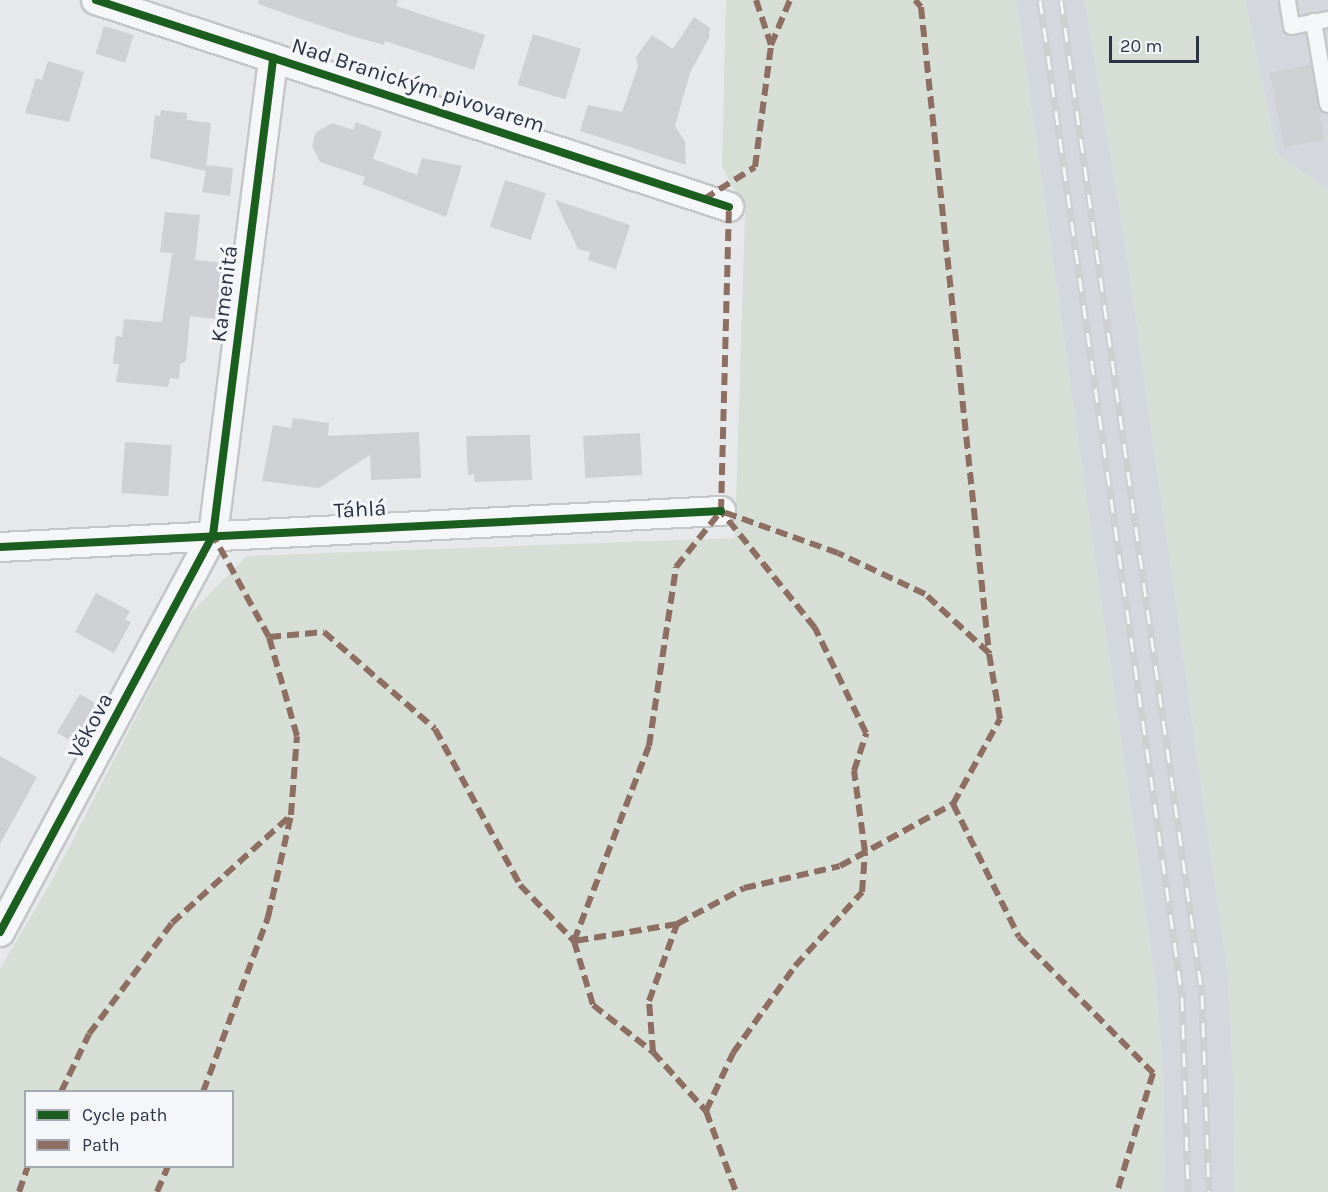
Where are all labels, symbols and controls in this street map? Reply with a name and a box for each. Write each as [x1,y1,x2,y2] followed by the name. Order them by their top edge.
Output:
[1112,24,1202,62] scale bar
[288,33,548,139] street label: Nad Branickým pivovarem
[1120,35,1162,57] text: 20 m
[206,244,244,344] street label: Kamenitá
[333,495,387,525] street label: Táhlá
[63,689,119,763] street label: Věkova
[24,1090,234,1168] legend
[82,1104,167,1126] text: Cycle path
[82,1134,120,1156] text: Path

